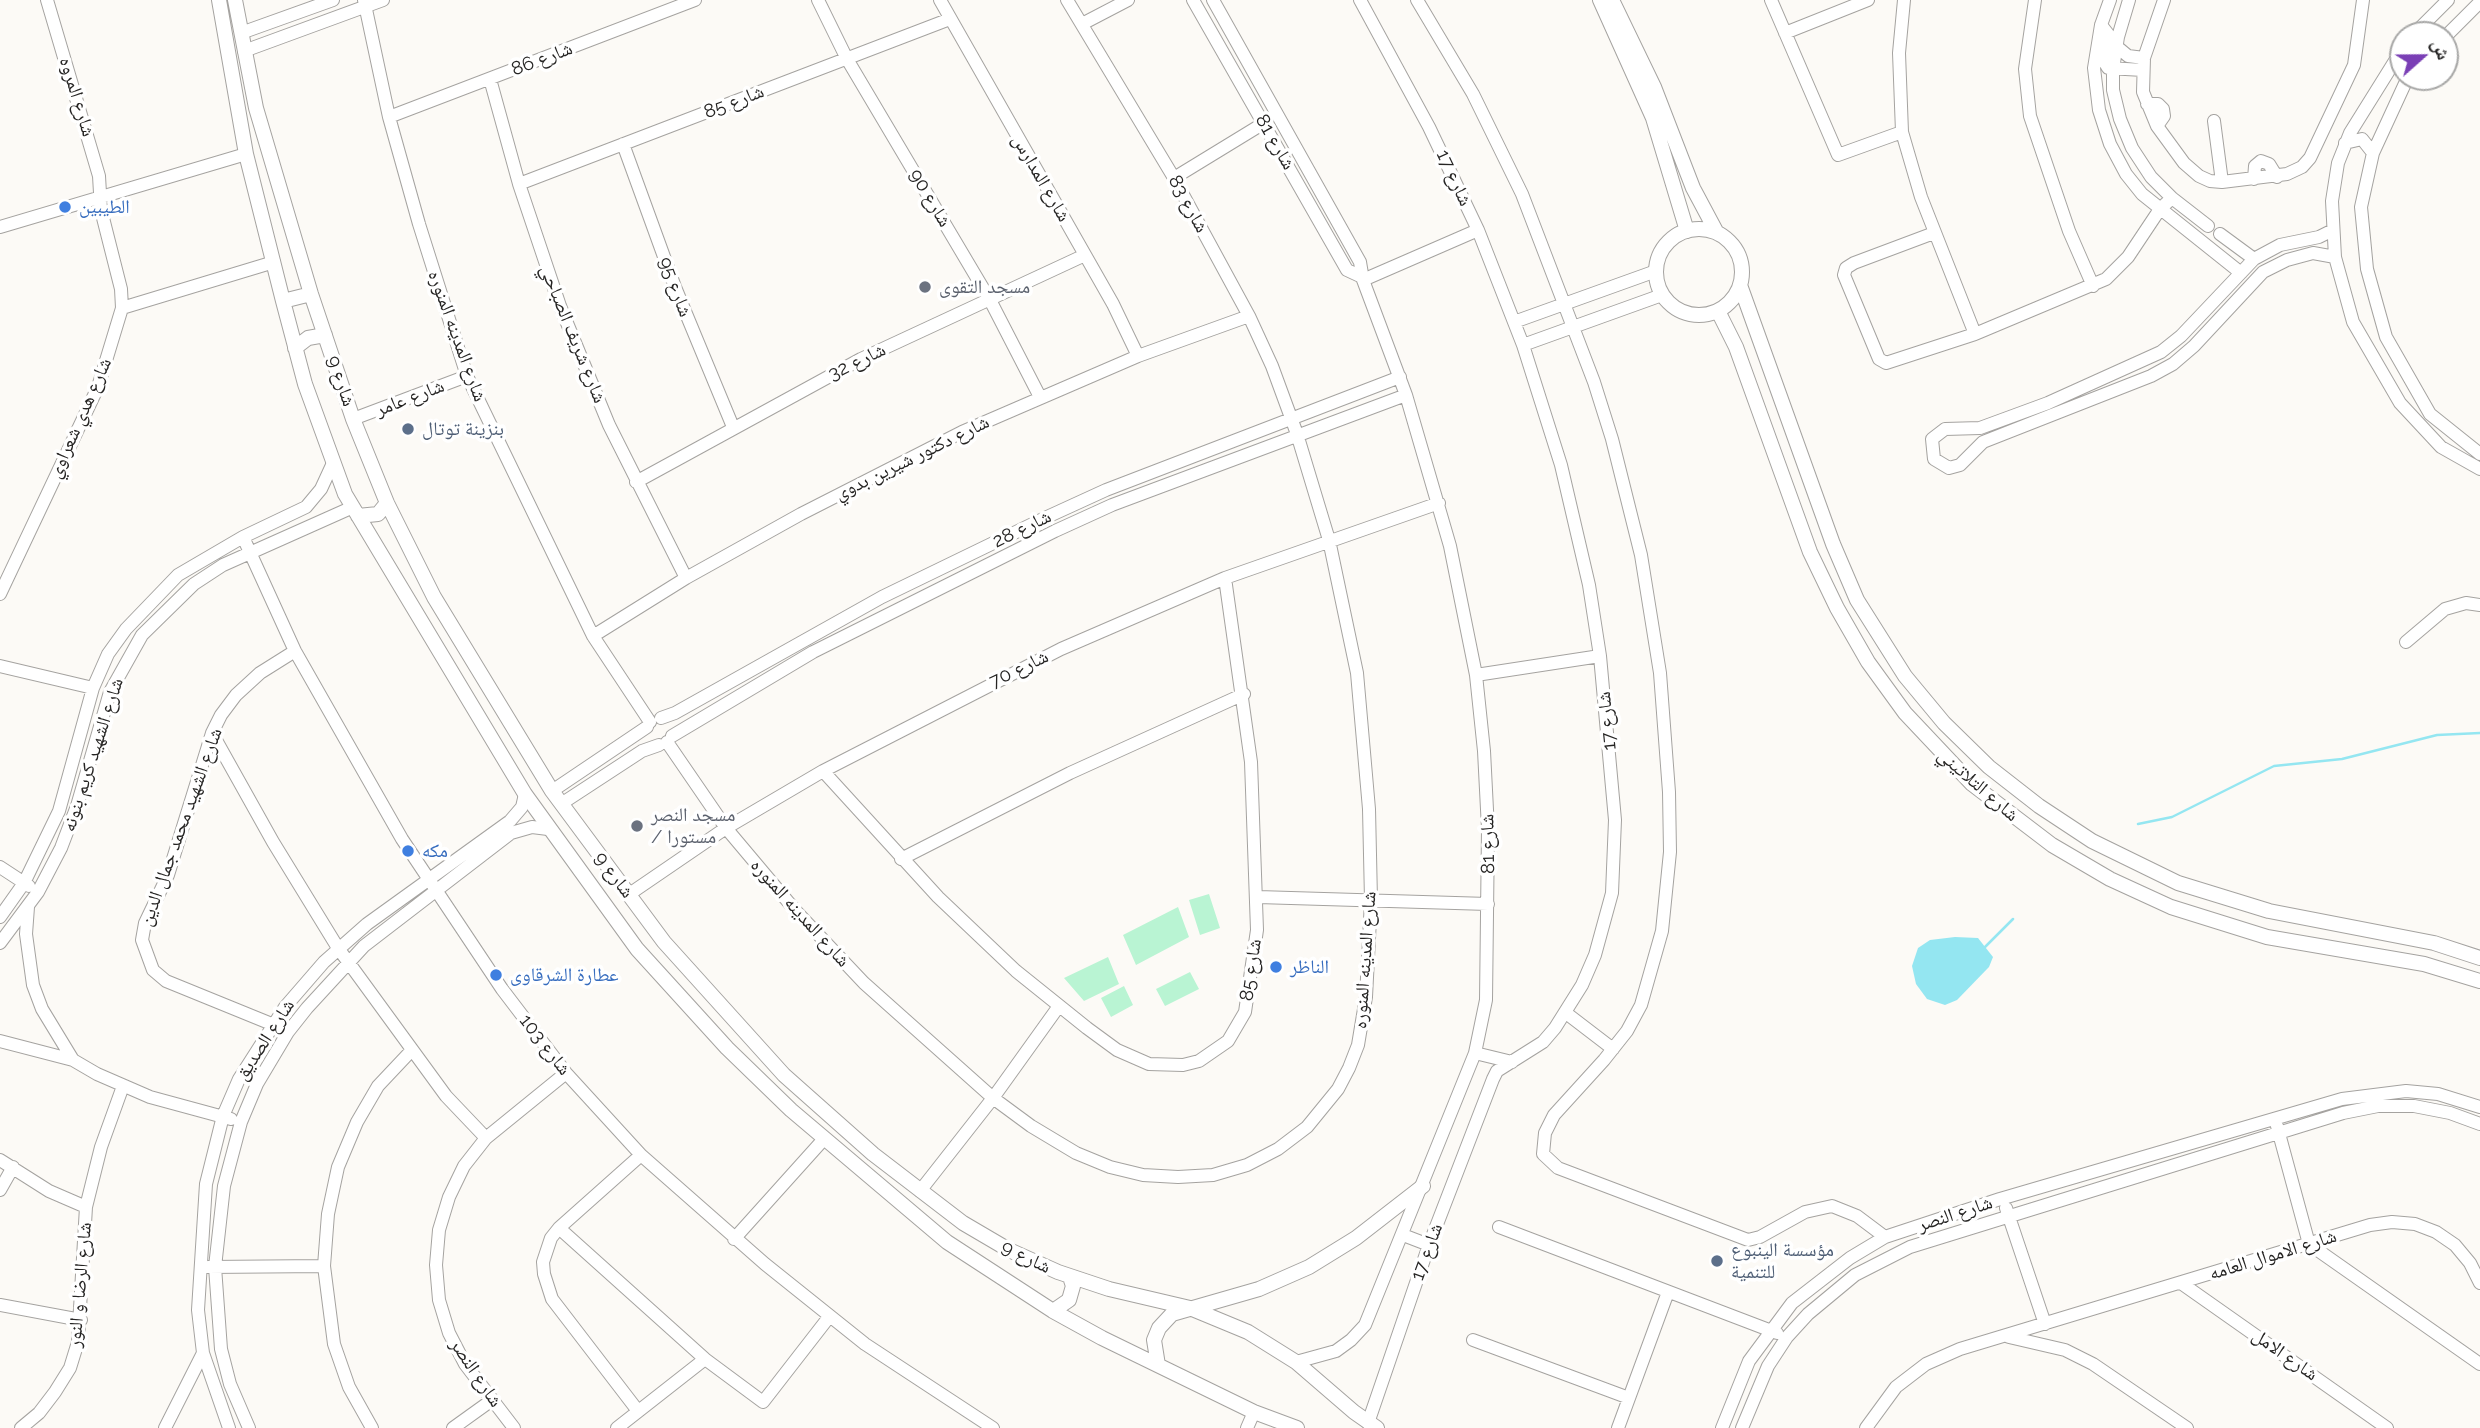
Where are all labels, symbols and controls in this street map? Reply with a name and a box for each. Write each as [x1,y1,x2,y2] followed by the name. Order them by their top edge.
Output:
[2389,21,2459,91] north arrow
[2428,36,2456,63] text: ش
[508,37,576,81] street label: شارع 86
[54,55,100,139] street label: شارع المروه
[701,80,767,124] street label: شارع 85
[1250,110,1300,174] street label: شارع 81
[1007,130,1075,226] street label: شارع المدارس
[1431,146,1477,210] street label: شارع 17
[904,165,956,231] street label: شارع 90
[1163,171,1213,237] street label: شارع 83
[79,196,130,218] place label: الطيبين
[57,199,73,215] marker: الطيبين
[653,254,697,320] street label: شارع 95
[535,262,611,406] street label: شارع شريف الصباحي
[423,267,491,405] street label: شارع المدينه المنوره
[939,276,1030,298] place label: مسجد التقوى
[917,279,933,295] marker: مسجد التقوى
[825,338,889,386] street label: شارع 32
[322,353,360,409] street label: شارع 9
[43,354,117,482] street label: شارع هدي شعراوي
[372,375,448,421] street label: شارع عامر
[831,411,993,505] street label: شارع دكتور شيرين بدوي
[422,418,504,440] place label: بنزينة توتال
[400,421,416,437] marker: بنزينة توتال
[989,505,1055,553] street label: شارع 28
[986,645,1052,693] street label: شارع 70
[57,675,129,835] street label: شارع الشهيد كريم بنونه
[1593,690,1621,752] street label: شارع 17
[135,725,227,929] street label: شارع الشهيد محمد جمال الدين
[1933,744,2023,826] street label: شارع التلاتيني
[651,804,735,848] place label: مسجد النصر / مستورا
[1476,814,1500,874] street label: شارع 81
[629,818,645,834] marker: مسجد النصر / مستورا
[422,840,448,862] place label: مكه
[400,843,416,859] marker: مكه
[589,847,639,903] street label: شارع 9
[745,854,855,972] street label: شارع المدينه المنوره
[1349,890,1381,1030] street label: شارع المدينه المنوره
[1235,937,1267,1003] street label: شارع 85
[1290,956,1329,978] place label: الناظر
[1268,959,1284,975] marker: الناظر
[510,964,619,986] place label: عطارة الشرقاوى
[488,967,504,983] marker: عطارة الشرقاوى
[230,995,300,1085] street label: شارع الصديق
[514,1010,576,1080] street label: شارع 103
[1915,1191,1995,1237] street label: شارع النصر
[1406,1220,1448,1284] street label: شارع 17
[63,1221,97,1349] street label: شارع الرضا و النور
[2207,1225,2339,1285] street label: شارع الاموال العامه
[998,1235,1054,1279] street label: شارع 9
[1731,1239,1834,1283] place label: مؤسسة الينبوع للتنمية
[1709,1253,1725,1269] marker: مؤسسة الينبوع للتنمية
[2248,1324,2322,1386] street label: شارع الامل
[445,1334,507,1412] street label: شارع النصر

